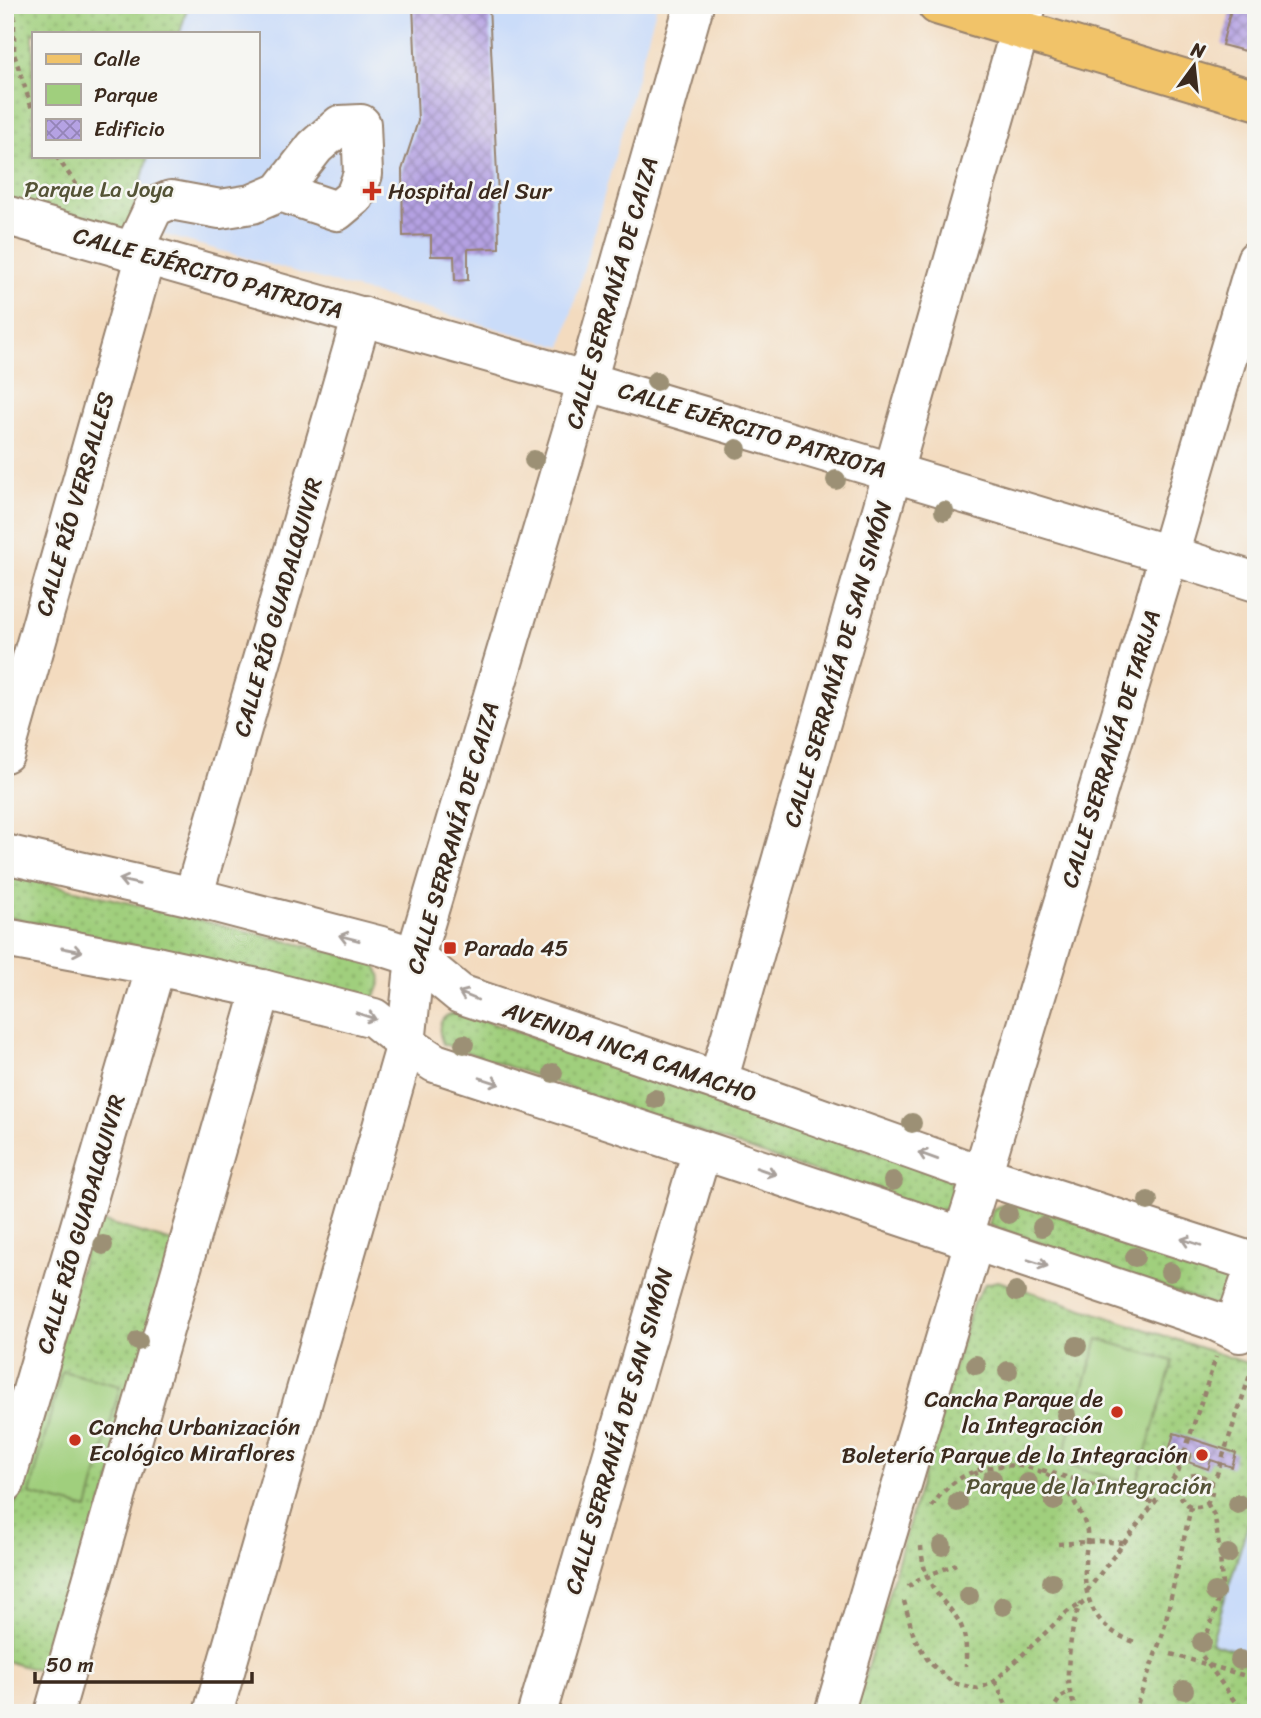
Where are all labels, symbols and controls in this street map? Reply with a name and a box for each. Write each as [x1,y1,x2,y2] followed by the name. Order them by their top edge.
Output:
[32,32,259,158] legend
[1160,32,1230,102] north arrow
[1187,32,1210,68] text: N
[94,40,141,78] text: Calle
[94,76,158,114] text: Parque
[94,110,165,148] text: Edificio
[554,152,670,434] street label: CALLE SERRANÍA DE CAIZA
[24,169,174,210] park label: Parque La Joya
[388,171,553,212] place label: Hospital del Sur
[362,181,382,201] marker: Hospital del Sur
[69,215,347,331] street label: CALLE EJÉRCITO PATRIOTA
[613,370,891,490] street label: CALLE EJÉRCITO PATRIOTA
[23,387,127,621] street label: CALLE RÍO VERSALLES
[221,473,335,741] street label: CALLE RÍO GUADALQUIVIR
[772,496,904,832] street label: CALLE SERRANÍA DE SAN SIMÓN
[1049,605,1173,893] street label: CALLE SERRANÍA DE TARIJA
[395,697,511,979] street label: CALLE SERRANÍA DE CAIZA
[118,875,141,889] one-way arrow
[464,928,569,969] place label: Parada 45
[338,931,361,944] one-way arrow
[442,940,458,956] marker: Parada 45
[60,944,83,957] one-way arrow
[457,989,479,1002] one-way arrow
[497,989,762,1115] street label: AVENIDA INCA CAMACHO
[354,1011,376,1024] one-way arrow
[479,1075,501,1088] one-way arrow
[24,1090,138,1358] street label: CALLE RÍO GUADALQUIVIR
[918,1148,940,1161] one-way arrow
[755,1166,777,1178] one-way arrow
[1180,1235,1202,1248] one-way arrow
[1027,1258,1049,1270] one-way arrow
[553,1263,685,1599] street label: CALLE SERRANÍA DE SAN SIMÓN
[924,1379,1103,1446] place label: Cancha Parque de la Integración
[1109,1404,1125,1420] marker: Cancha Parque de la Integración
[89,1407,301,1474] place label: Cancha Urbanización Ecológico Miraflores
[67,1432,83,1448] marker: Cancha Urbanización Ecológico Miraflores
[842,1435,1188,1476] place label: Boletería Parque de la Integración
[1194,1447,1210,1463] marker: Boletería Parque de la Integración
[966,1466,1212,1507] park label: Parque de la Integración
[35,1641,252,1685] scale bar
[46,1646,94,1684] text: 50 m

